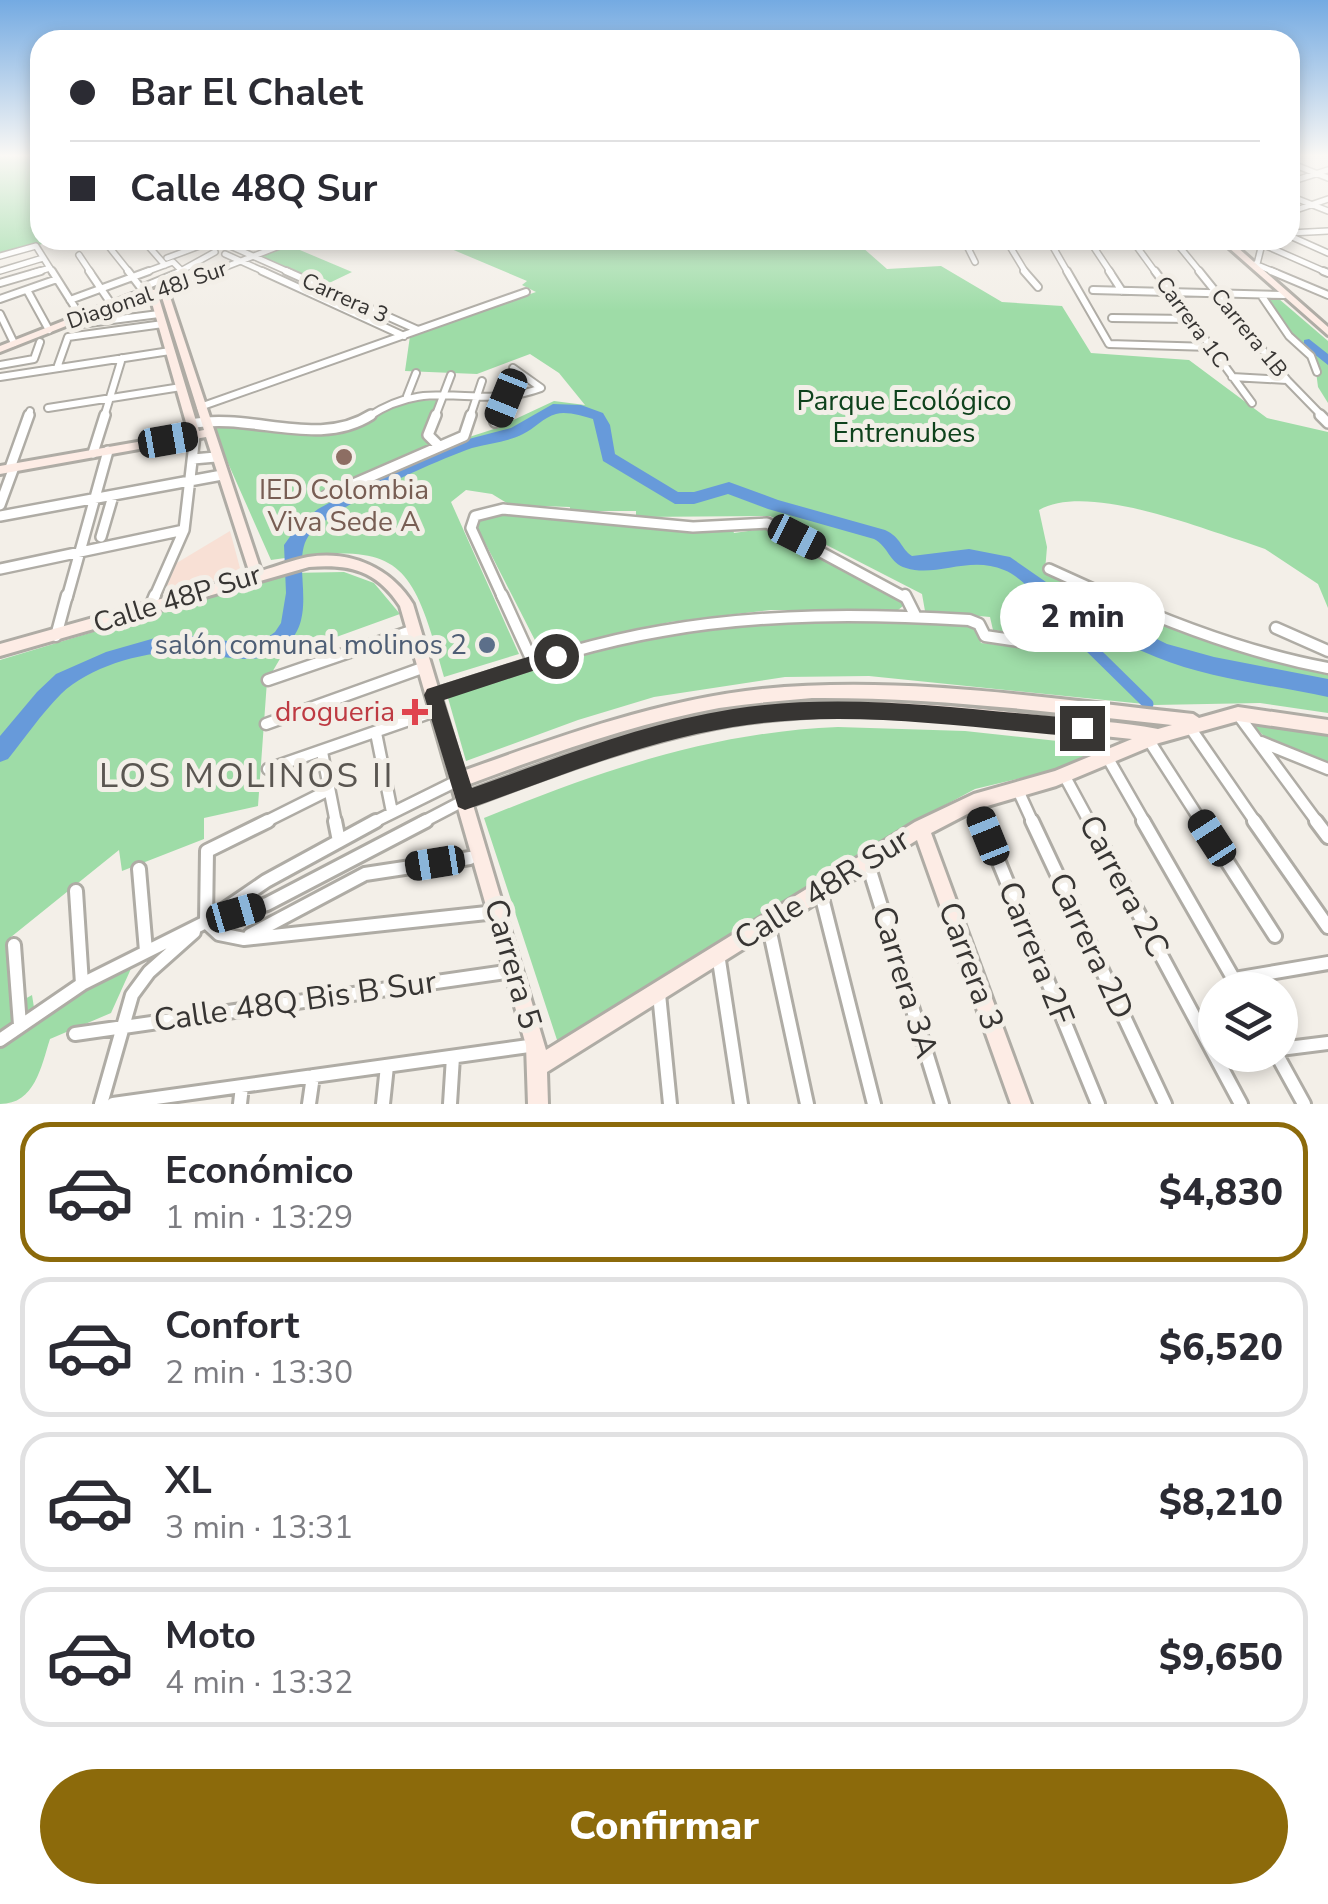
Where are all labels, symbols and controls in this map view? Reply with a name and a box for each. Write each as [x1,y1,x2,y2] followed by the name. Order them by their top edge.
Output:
[130,67,363,118] text: Bar El Chalet
[130,163,377,214] text: Calle 48Q Sur
[63,254,231,336] street label: Diagonal 48J Sur
[297,266,393,330] street label: Carrera 3
[1149,270,1235,374] street label: Carrera 1C
[1204,282,1294,384] street label: Carrera 1B
[481,365,531,431] car
[796,382,1012,452] park label: Parque Ecológico Entrenubes
[136,420,200,460] car
[333,446,355,468] marker: IED Colombia Viva Sede A
[259,471,429,541] place label: IED Colombia Viva Sede A
[763,510,831,564] car
[89,556,265,642] street label: Calle 48P Sur
[1000,583,1164,653] callout: 2 min
[1040,595,1125,638] text: 2 min
[154,626,467,664] place label: salón comunal molinos 2
[476,634,498,656] marker: salón comunal molinos 2
[534,634,579,679] route start
[275,693,395,731] place label: drogueria
[404,701,426,723] marker: drogueria
[1060,706,1105,751] route end
[99,752,395,799] district label: LOS MOLINOS II
[963,803,1013,869] car
[1183,805,1241,871] car
[1069,808,1179,964] street label: Carrera 2C
[726,818,918,960] street label: Calle 48R Sur
[403,843,467,883] car
[1038,866,1144,1026] street label: Carrera 2D
[988,875,1084,1031] street label: Carrera 2F
[203,890,269,936] car
[474,894,552,1034] street label: Carrera 5
[928,896,1014,1036] street label: Carrera 3
[862,901,948,1063] street label: Carrera 3A
[151,960,440,1042] street label: Calle 48Q Bis B Sur
[1198,972,1298,1072] map controls
[1198,972,1298,1072] button: layers
[165,1145,354,1196] text: Económico
[45,1147,135,1237] icon: car
[1159,1167,1283,1218] text: $4,830
[165,1196,353,1239] text: 1 min · 13:29
[165,1300,299,1351] text: Confort
[45,1302,135,1392] icon: car
[1159,1322,1283,1373] text: $6,520
[165,1351,353,1394] text: 2 min · 13:30
[165,1455,212,1506] text: XL
[45,1457,135,1547] icon: car
[1159,1477,1283,1528] text: $8,210
[165,1506,353,1549] text: 3 min · 13:31
[165,1610,256,1661] text: Moto
[45,1612,135,1702] icon: car
[1159,1632,1283,1683] text: $9,650
[165,1661,353,1704] text: 4 min · 13:32
[40,1769,1288,1884] button: Confirmar

